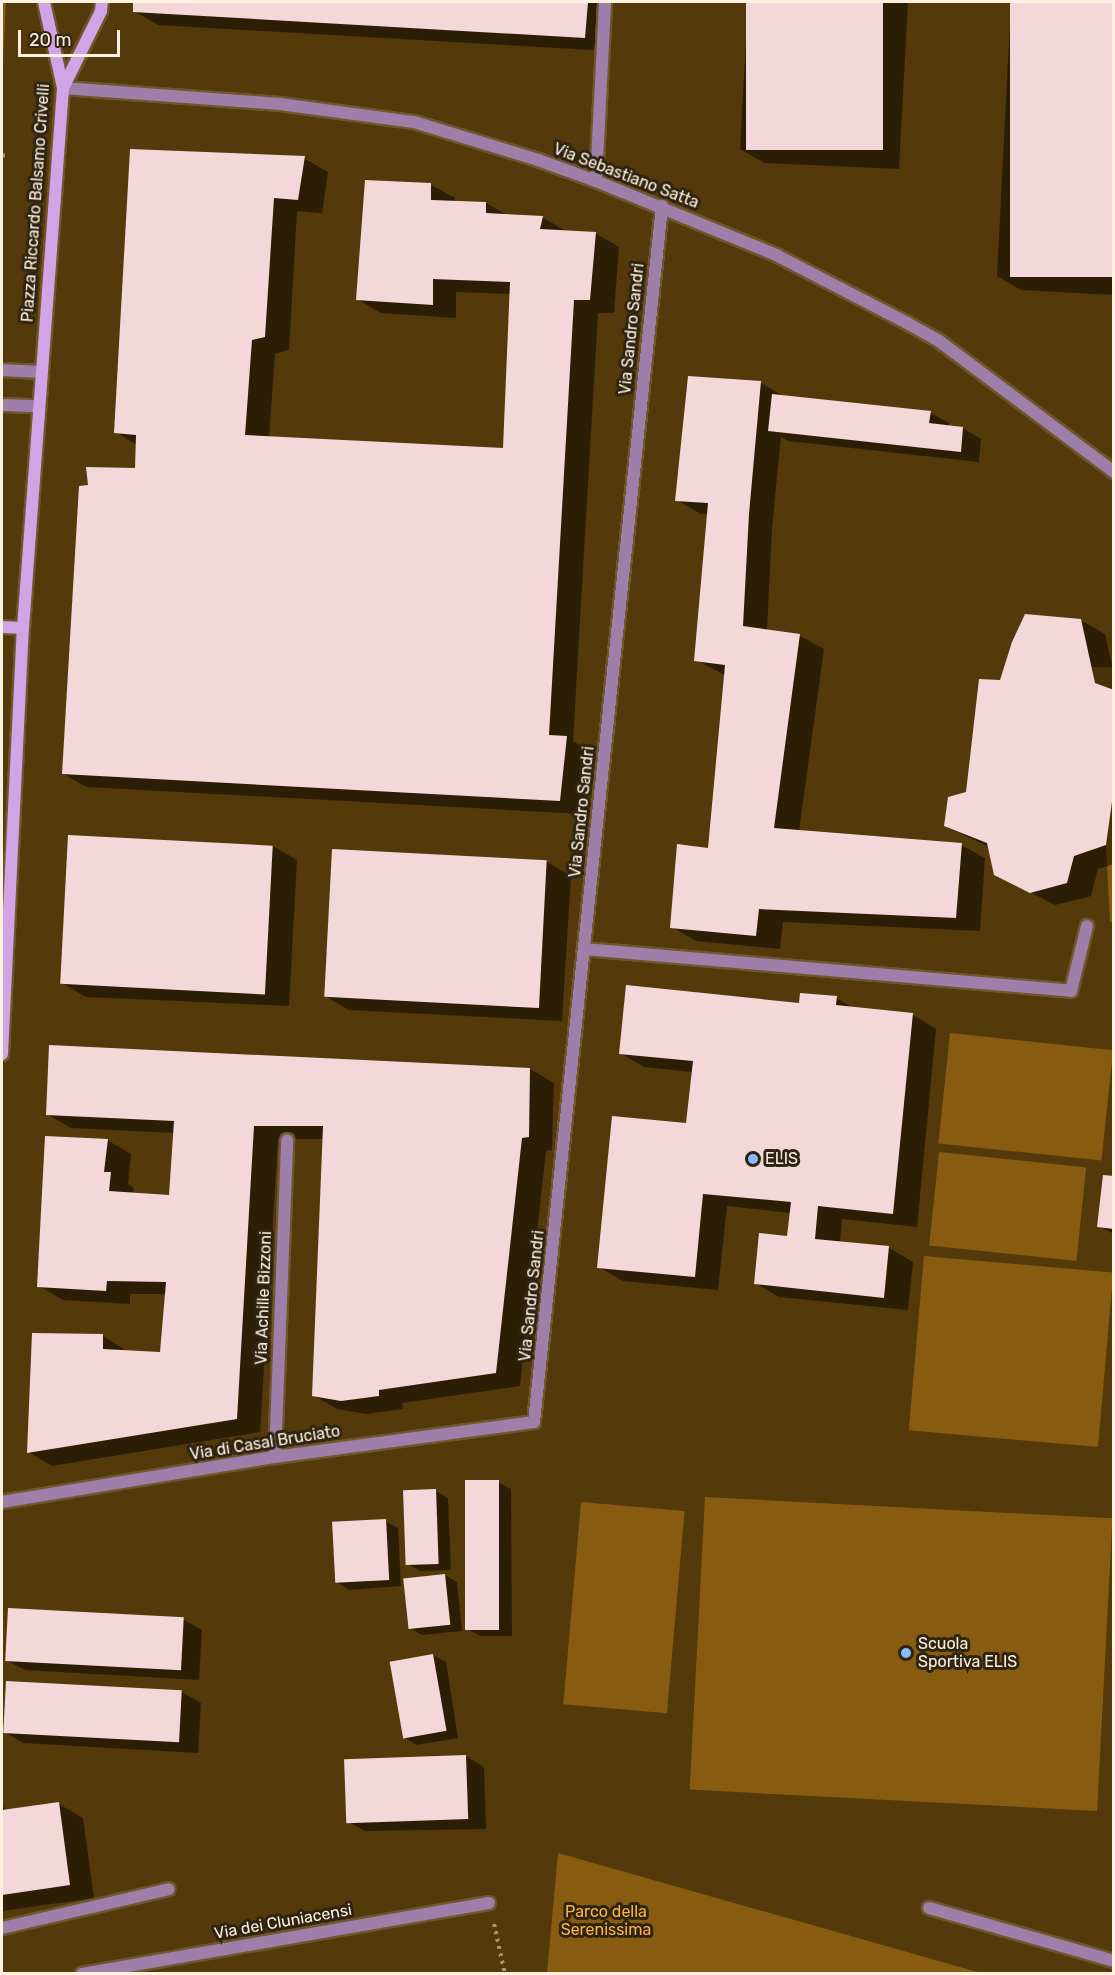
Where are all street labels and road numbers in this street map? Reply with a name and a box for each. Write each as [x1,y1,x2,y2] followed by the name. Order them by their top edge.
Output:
[18,83,54,323] street label: Piazza Riccardo Balsamo Crivelli
[551,139,701,213] street label: Via Sebastiano Satta
[616,262,648,396] street label: Via Sandro Sandri
[566,745,598,879] street label: Via Sandro Sandri
[516,1229,548,1363] street label: Via Sandro Sandri
[252,1231,276,1365] street label: Via Achille Bizzoni
[188,1422,342,1464] street label: Via di Casal Bruciato
[213,1900,353,1944] street label: Via dei Cluniacensi

